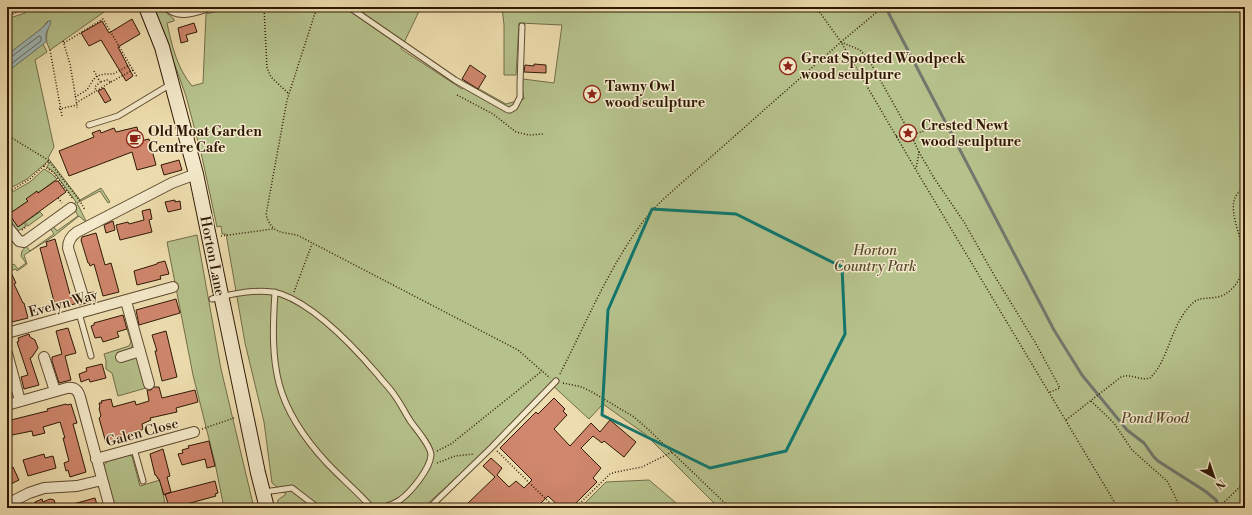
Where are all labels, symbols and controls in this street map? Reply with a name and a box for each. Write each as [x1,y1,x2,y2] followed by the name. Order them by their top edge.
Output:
[800,50,966,84] place label: Great Spotted Woodpeck wood sculpture
[778,56,798,76] place icon: Great Spotted Woodpeck wood sculpture
[604,78,706,112] place label: Tawny Owl wood sculpture
[582,84,602,104] place icon: Tawny Owl wood sculpture
[920,117,1022,151] place label: Crested Newt wood sculpture
[148,123,262,157] place label: Old Moat Garden Centre Cafe
[898,123,918,143] place icon: Crested Newt wood sculpture
[125,129,145,149] cafe icon: Old Moat Garden Centre Cafe
[195,215,229,298] street label: Horton Lane
[834,242,916,276] park label: Horton Country Park
[27,286,100,322] street label: Evelyn Way
[1120,410,1190,428] park label: Pond Wood
[104,415,181,451] street label: Galen Close
[1194,457,1234,497] north arrow
[1212,476,1228,492] text: N

